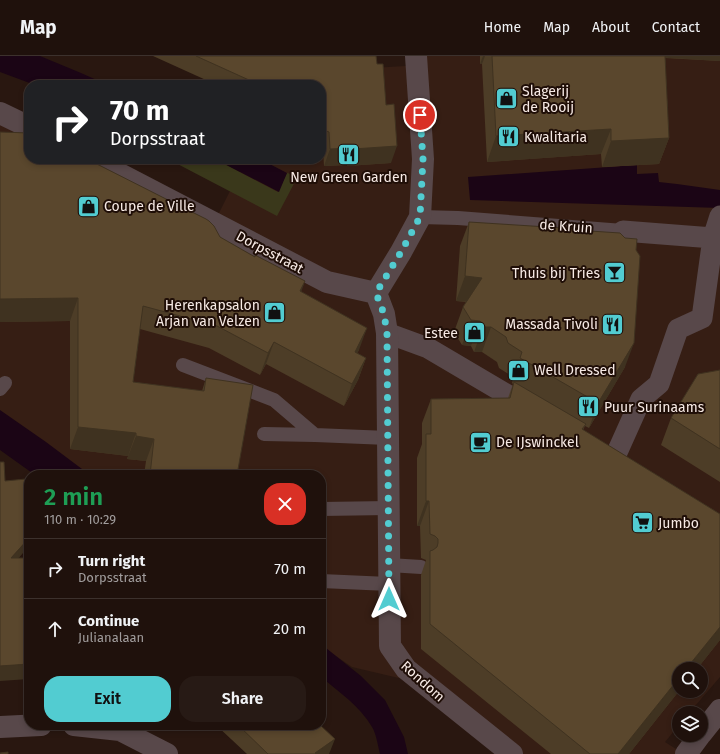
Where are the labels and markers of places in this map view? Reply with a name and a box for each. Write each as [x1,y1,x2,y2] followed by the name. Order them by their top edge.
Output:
[522,83,574,116] place label: Slagerij de Rooij
[493,86,519,112] shop icon: Slagerij de Rooij
[403,98,437,132] pin
[495,124,521,150] restaurant icon: Kwalitaria
[524,129,587,146] place label: Kwalitaria
[336,142,362,168] restaurant icon: New Green Garden
[290,169,408,186] place label: New Green Garden
[75,193,101,219] shop icon: Coupe de Ville
[104,198,195,215] place label: Coupe de Ville
[602,260,628,286] bar icon: Thuis bij Tries
[512,265,600,282] place label: Thuis bij Tries
[156,297,260,330] place label: Herenkapsalon Arjan van Velzen
[262,300,288,326] shop icon: Herenkapsalon Arjan van Velzen
[600,311,626,337] restaurant icon: Massada Tivoli
[505,316,598,333] place label: Massada Tivoli
[461,320,487,346] shop icon: Estee
[424,325,458,342] place label: Estee
[505,357,531,383] shop icon: Well Dressed
[534,362,616,379] place label: Well Dressed
[576,394,602,420] restaurant icon: Puur Surinaams
[604,399,705,416] place label: Puur Surinaams
[468,429,494,455] cafe icon: De IJswinckel
[496,434,579,451] place label: De IJswinckel
[629,510,655,536] supermarket icon: Jumbo
[658,515,699,532] place label: Jumbo

